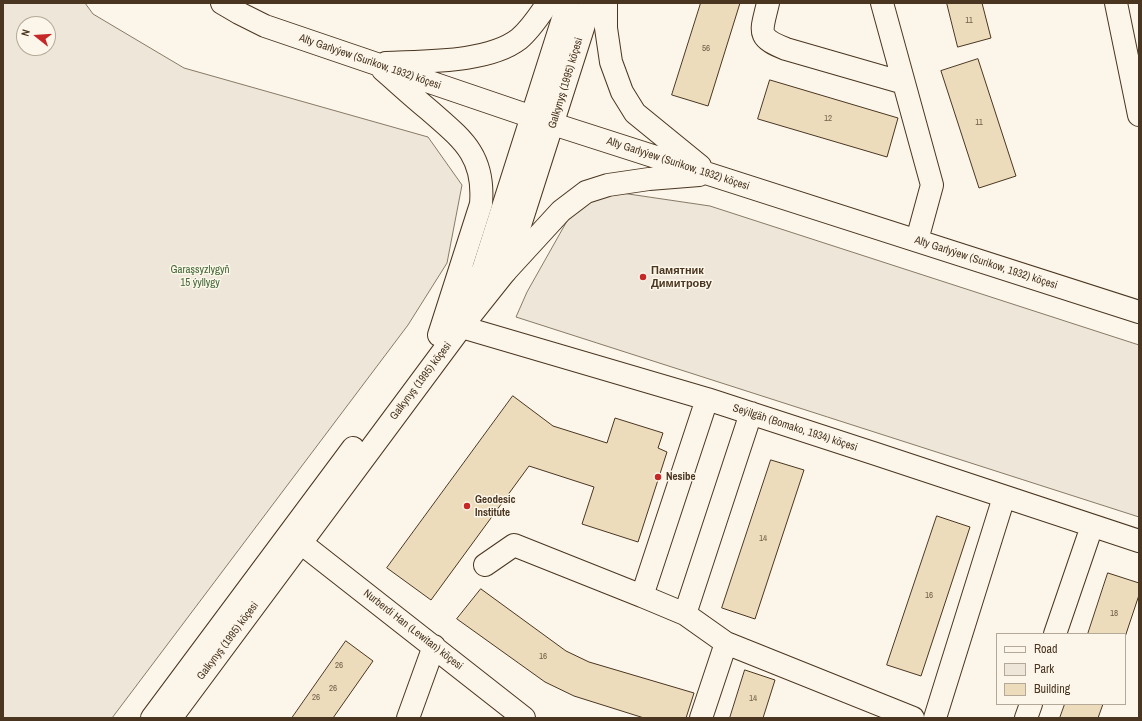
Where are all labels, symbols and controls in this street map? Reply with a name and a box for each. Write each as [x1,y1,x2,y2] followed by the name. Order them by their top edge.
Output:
[16,16,56,56] north arrow
[965,16,973,26] house number: 11
[18,28,33,38] text: N
[297,31,443,93] street label: Alty Garlyýew (Surikow, 1932) köçesi
[546,36,586,130] street label: Galkynyş (1995) köçesi
[702,44,710,54] house number: 56
[824,114,832,124] house number: 12
[975,118,983,128] house number: 11
[605,135,751,193] street label: Alty Garlyýew (Surikow, 1932) köçesi
[913,234,1059,292] street label: Alty Garlyýew (Surikow, 1932) köçesi
[170,263,230,289] park label: Garaşsyzlygyň 15 ýyllygy
[651,264,712,290] place label: Памятник Димитрову
[638,272,648,282] marker: Памятник Димитрову
[387,339,455,423] street label: Galkynyş (1995) köçesi
[731,402,859,454] street label: Seýilgäh (Bomako, 1934) köçesi
[666,470,696,484] place label: Nesibe
[653,472,663,482] marker: Nesibe
[475,493,516,519] place label: Geodesic Institute
[462,501,472,511] marker: Geodesic Institute
[759,534,767,544] house number: 14
[361,587,465,673] street label: Nurberdi Han (Lewitan) köçesi
[925,591,933,601] house number: 16
[194,599,262,683] street label: Galkynyş (1995) köçesi
[1110,609,1118,619] house number: 18
[996,633,1126,705] legend
[1034,641,1058,657] text: Road
[539,652,547,662] house number: 16
[335,661,343,671] house number: 26
[1034,661,1054,677] text: Park
[1034,681,1070,697] text: Building
[329,684,337,694] house number: 26
[312,693,320,703] house number: 26
[749,694,757,704] house number: 14

